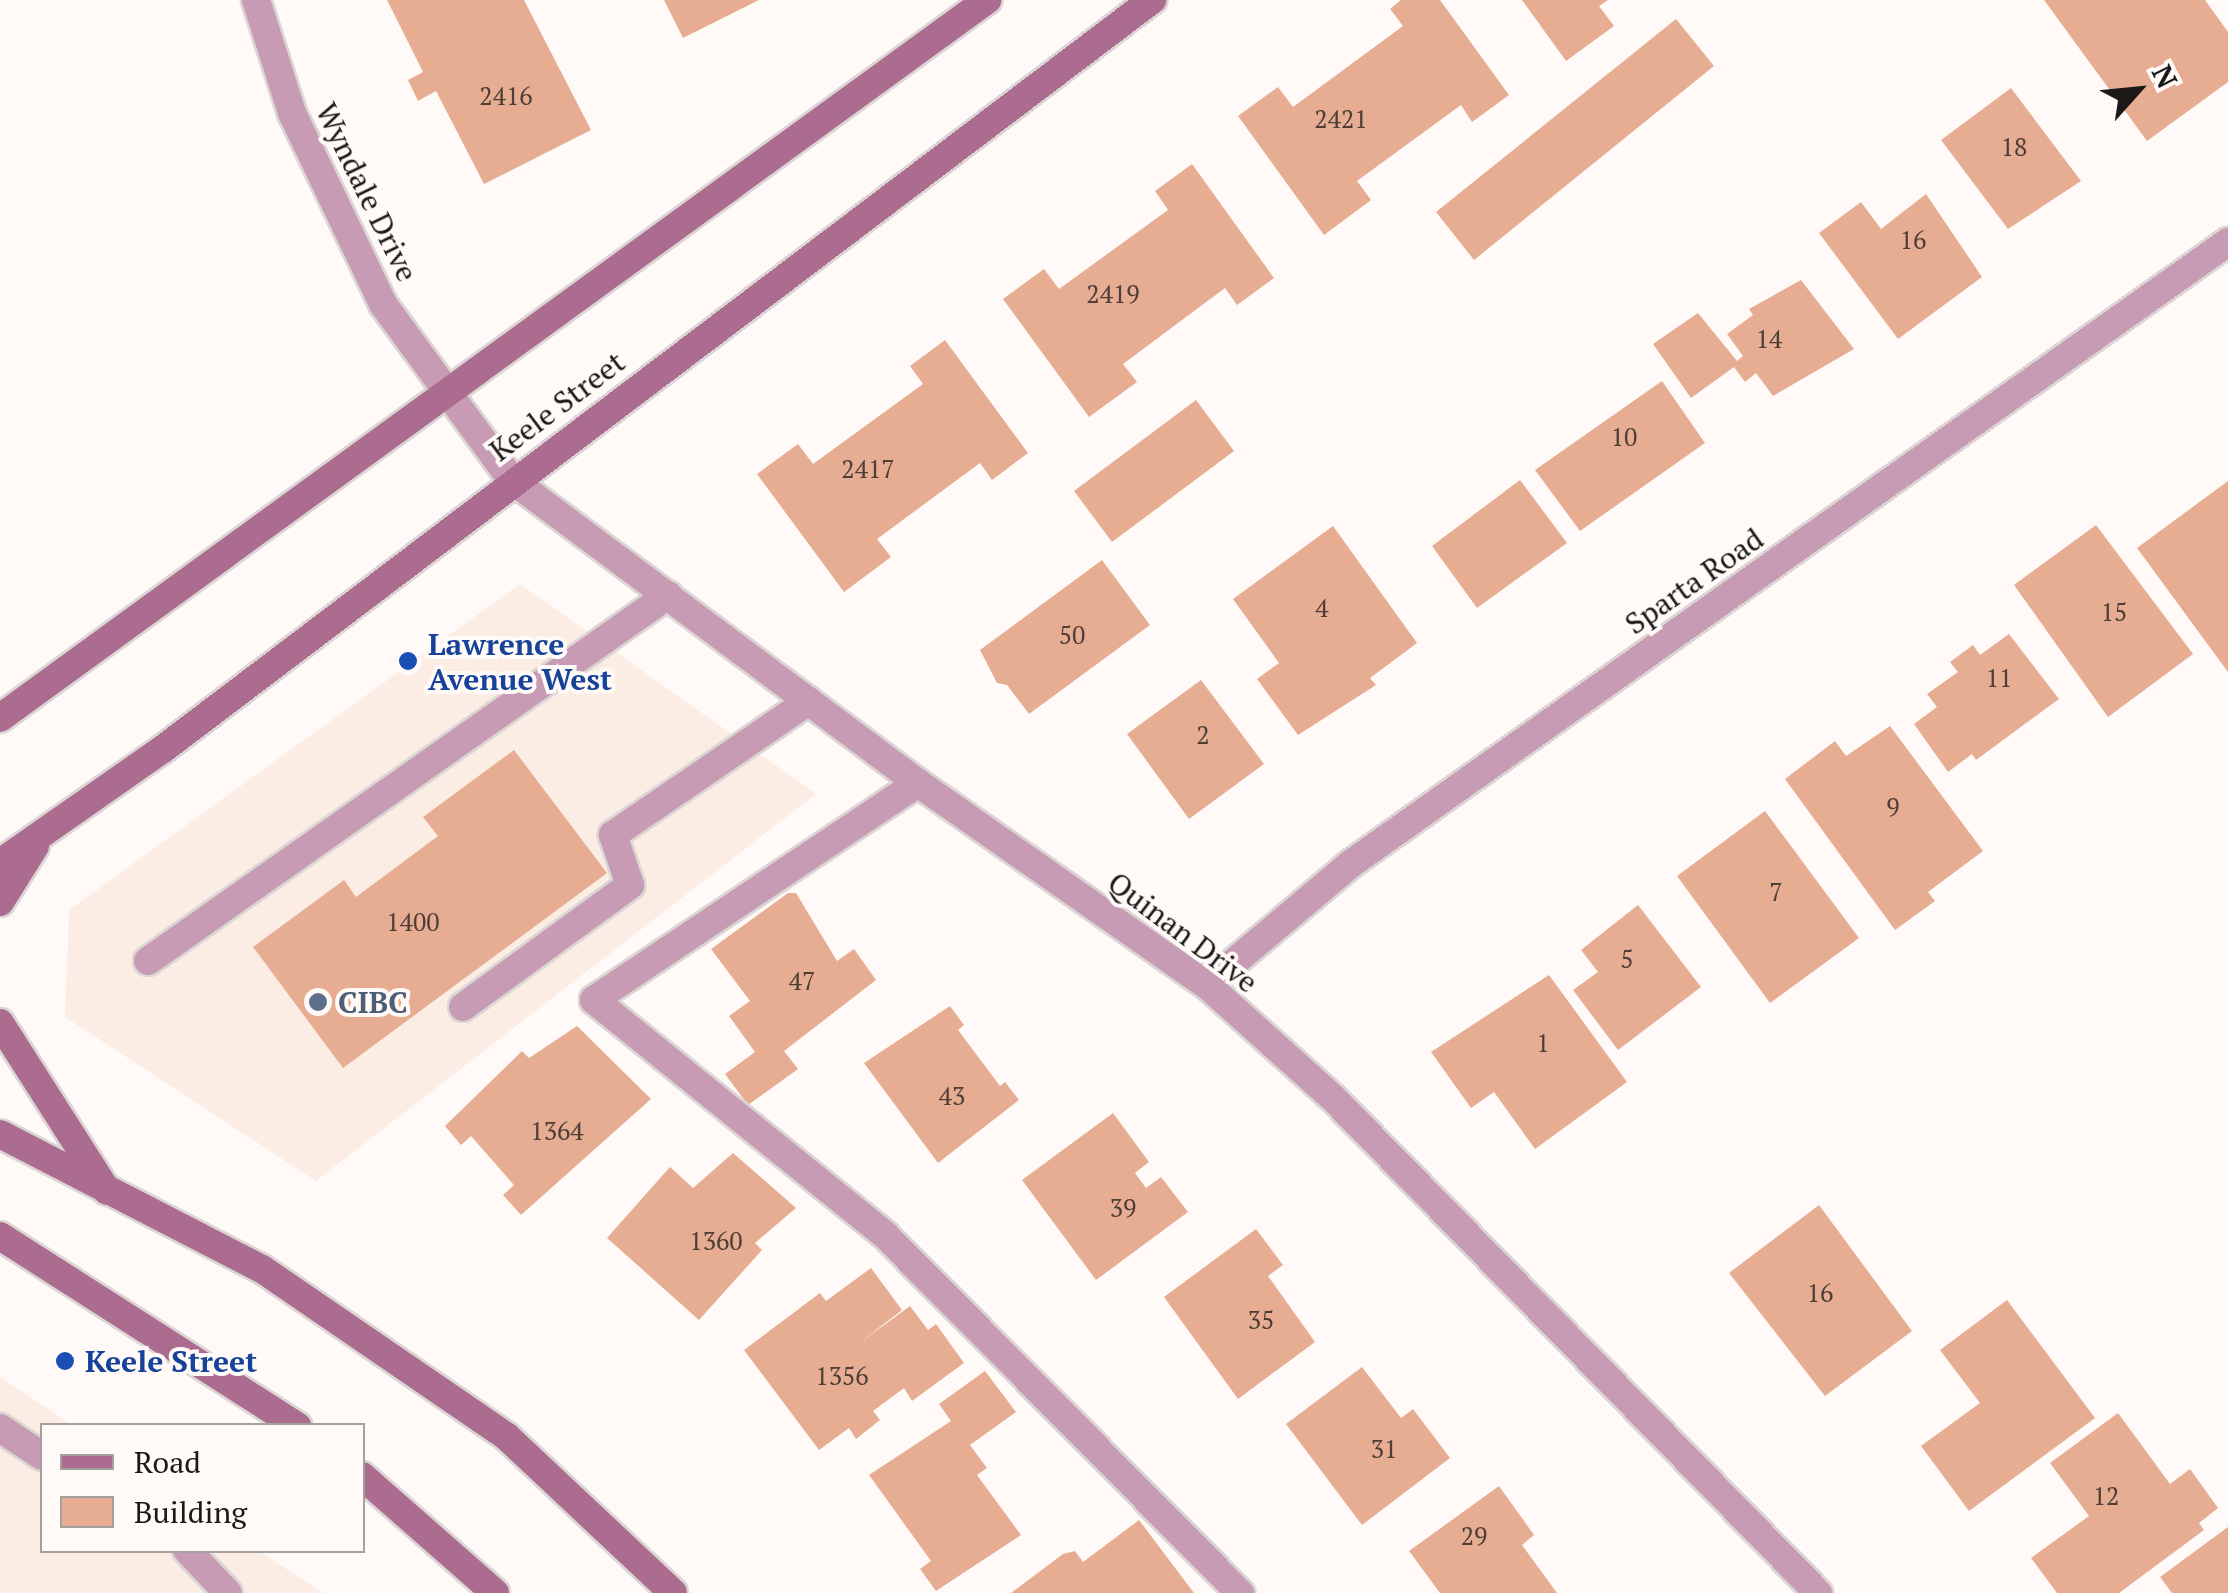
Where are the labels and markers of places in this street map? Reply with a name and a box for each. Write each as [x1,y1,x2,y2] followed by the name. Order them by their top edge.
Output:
[428,626,612,696] place label: Lawrence Avenue West
[397,650,419,672] marker: Lawrence Avenue West
[338,984,408,1020] place label: CIBC
[307,991,329,1013] marker: CIBC
[85,1343,257,1379] place label: Keele Street
[54,1350,76,1372] marker: Keele Street

